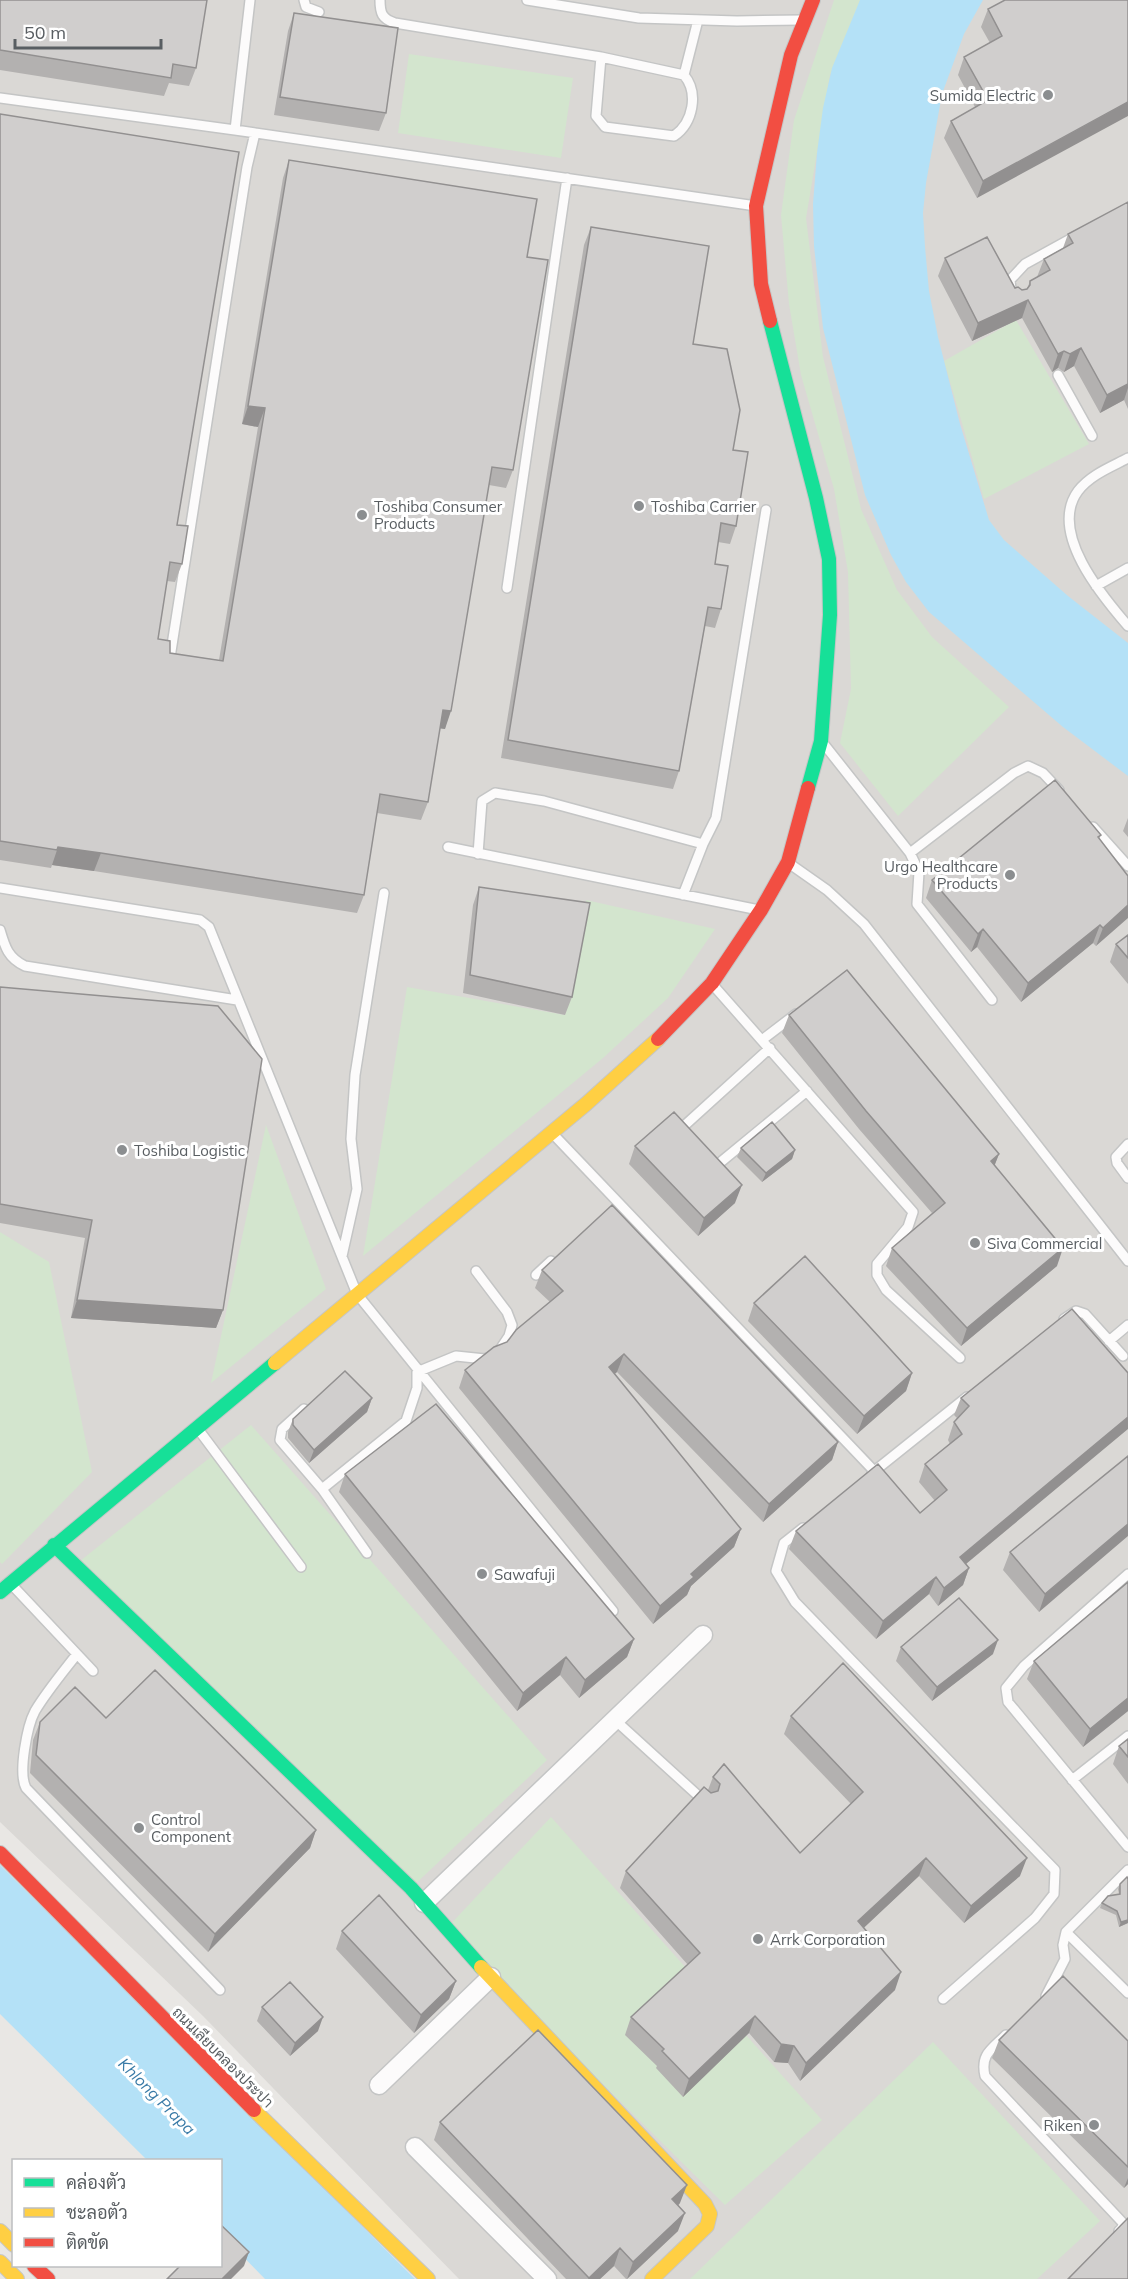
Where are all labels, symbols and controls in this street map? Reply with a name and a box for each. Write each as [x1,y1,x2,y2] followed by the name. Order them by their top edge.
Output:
[15,12,160,50] scale bar
[24,21,66,44] text: 50 m
[930,86,1036,105] place label: Sumida Electric
[1041,88,1055,102] marker: Sumida Electric
[374,497,503,533] place label: Toshiba Consumer Products
[651,497,757,516] place label: Toshiba Carrier
[632,499,646,513] marker: Toshiba Carrier
[355,508,369,522] marker: Toshiba Consumer Products
[884,857,998,893] place label: Urgo Healthcare Products
[1003,868,1017,882] marker: Urgo Healthcare Products
[134,1141,245,1160] place label: Toshiba Logistic
[115,1143,129,1157] marker: Toshiba Logistic
[987,1234,1102,1253] place label: Siva Commercial
[968,1236,982,1250] marker: Siva Commercial
[494,1565,555,1584] place label: Sawafuji
[475,1567,489,1581] marker: Sawafuji
[151,1810,231,1846] place label: Control Component
[132,1821,146,1835] marker: Control Component
[770,1930,885,1949] place label: Arrk Corporation
[751,1932,765,1946] marker: Arrk Corporation
[169,2003,277,2111] street label: ถนนเลียบคลองประปา
[114,2053,200,2139] water label: Khlong Prapa
[1044,2116,1082,2135] place label: Riken
[1087,2118,1101,2132] marker: Riken
[12,2159,222,2267] legend
[66,2171,126,2194] text: คล่องตัว
[66,2201,128,2224] text: ชะลอตัว
[66,2231,109,2254] text: ติดขัด

